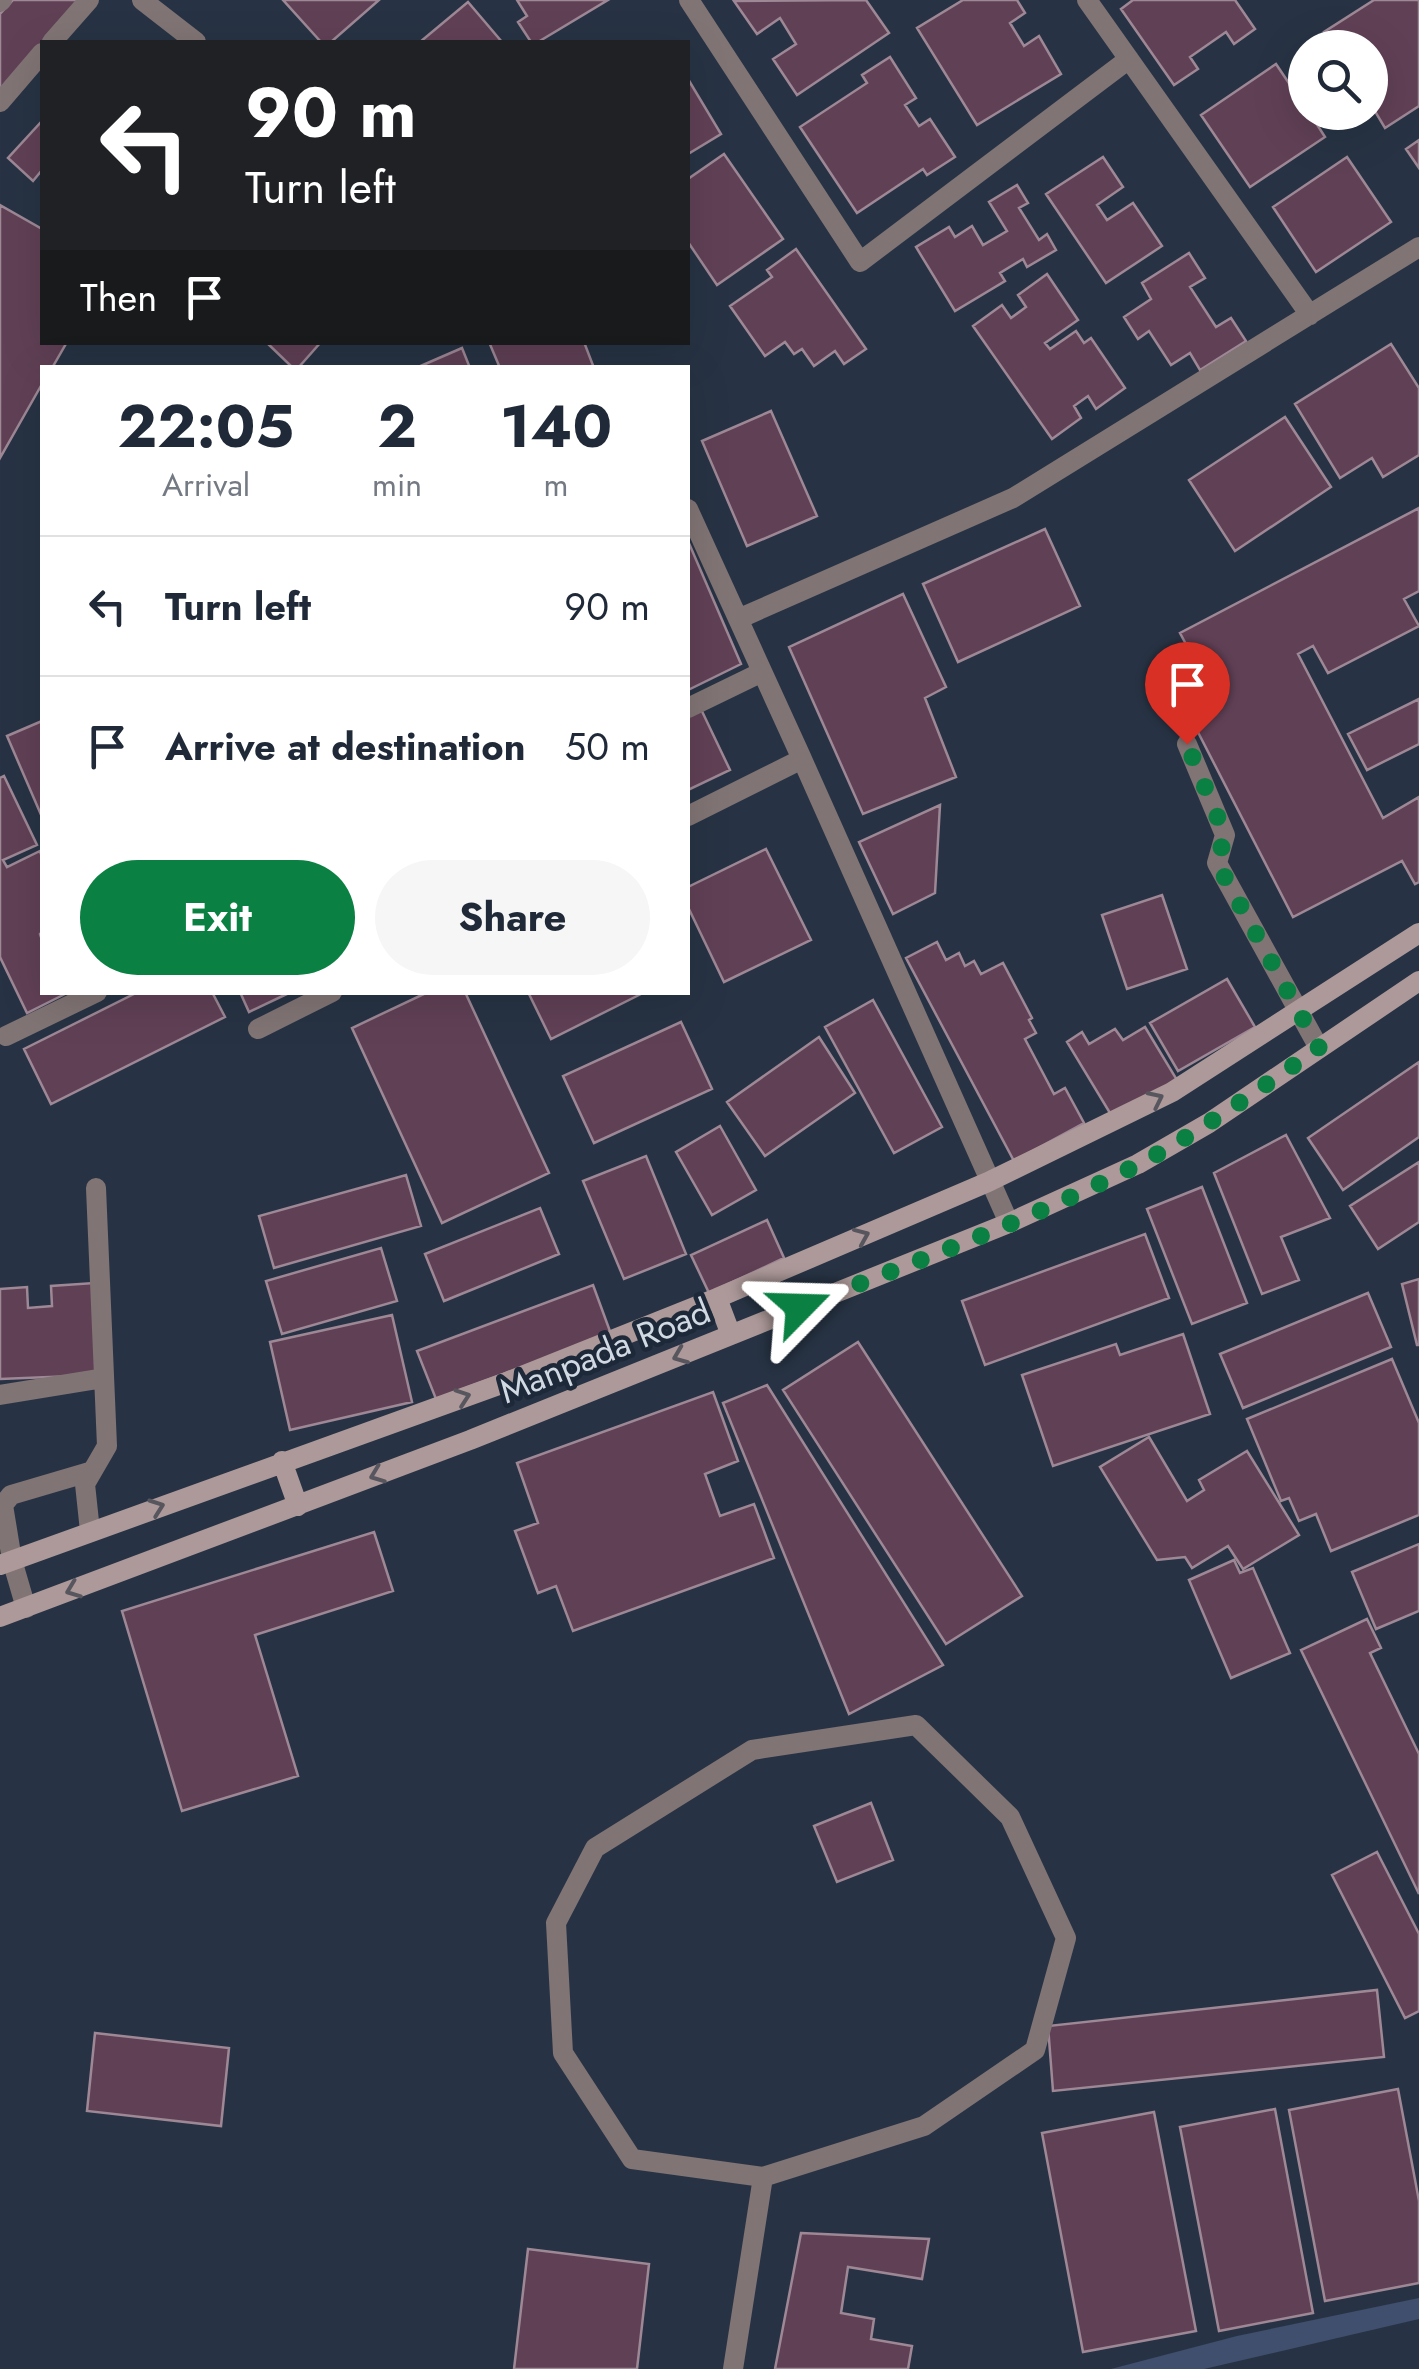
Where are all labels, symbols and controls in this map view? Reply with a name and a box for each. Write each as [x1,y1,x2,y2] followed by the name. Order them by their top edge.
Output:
[1288,30,1388,130] map controls
[1288,30,1388,130] button: search
[245,62,417,163] text: 90 m
[80,80,210,210] icon: left
[245,155,396,220] text: Turn left
[80,270,157,325] text: Then
[177,270,232,325] icon: arrive
[118,383,294,470] text: 22:05
[377,383,417,470] text: 2
[500,383,612,470] text: 140
[162,462,250,508] text: Arrival
[372,462,422,508] text: min
[544,462,569,508] text: m
[80,579,135,634] icon: left
[165,579,311,634] text: Turn left
[564,579,650,634] text: 90 m
[1145,642,1230,745] pin
[1160,657,1215,712] icon: arrive
[80,719,135,774] icon: arrive
[165,719,526,774] text: Arrive at destination
[565,719,650,774] text: 50 m
[80,860,355,975] button: Exit
[375,860,650,975] button: Share
[1146,1092,1164,1112] one-way arrow
[852,1228,870,1248] one-way arrow
[748,1255,852,1359] position arrow
[492,1286,718,1416] street label: Manpada Road
[672,1344,689,1364] one-way arrow
[454,1389,471,1409] one-way arrow
[370,1464,387,1484] one-way arrow
[147,1499,165,1519] one-way arrow
[66,1578,83,1599] one-way arrow

